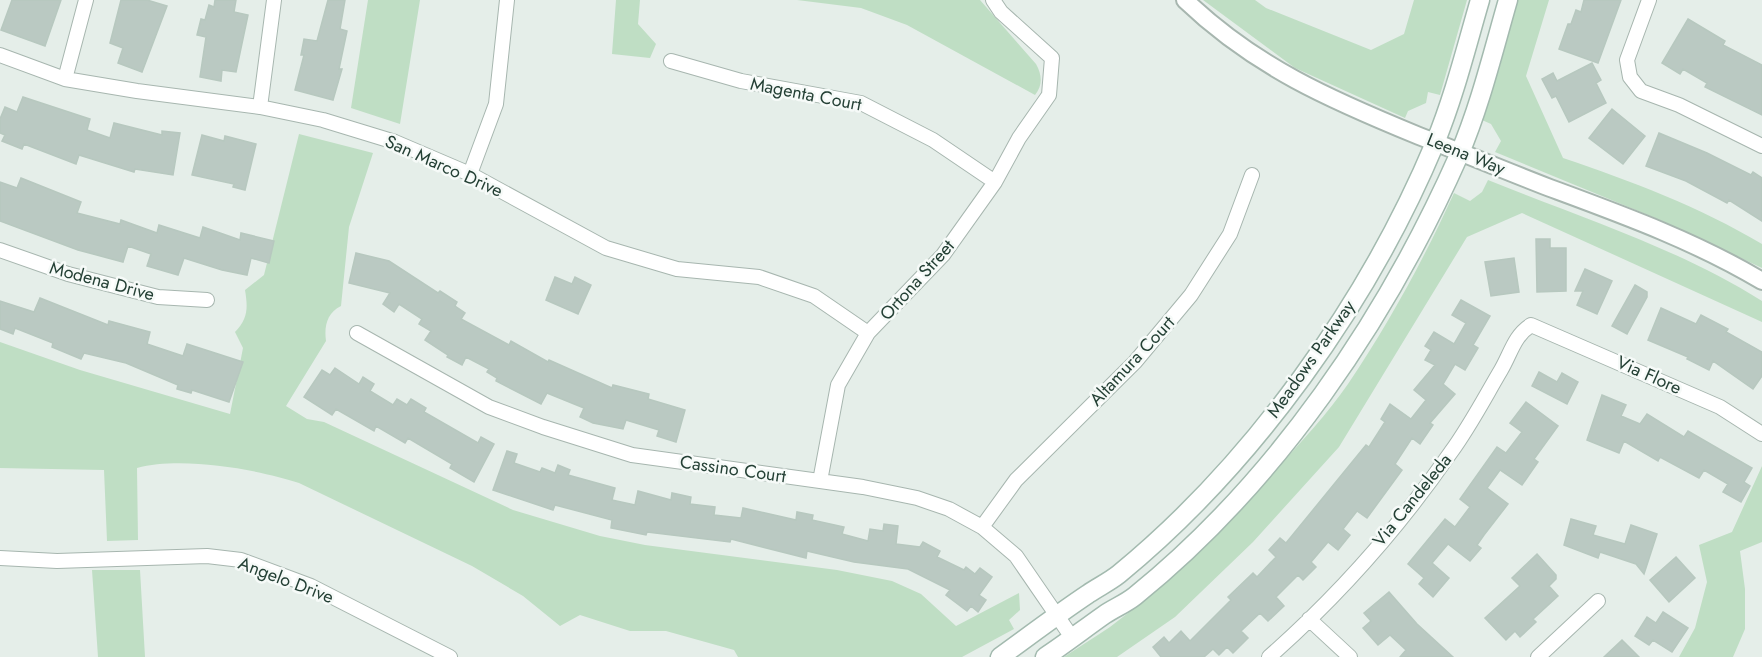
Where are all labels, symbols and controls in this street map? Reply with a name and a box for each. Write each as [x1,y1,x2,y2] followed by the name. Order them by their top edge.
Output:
[748,70,864,118] street label: Magenta Court
[1423,126,1509,182] street label: Leena Way
[381,128,507,204] street label: San Marco Drive
[874,233,961,326] street label: Ortona Street
[47,255,157,307] street label: Modena Drive
[1261,295,1361,423] street label: Meadows Parkway
[1083,310,1181,412] street label: Altamura Court
[1612,349,1686,401] street label: Via Flore
[1366,448,1458,552] street label: Via Candeleda
[678,449,788,489] street label: Cassino Court
[235,550,337,610] street label: Angelo Drive

